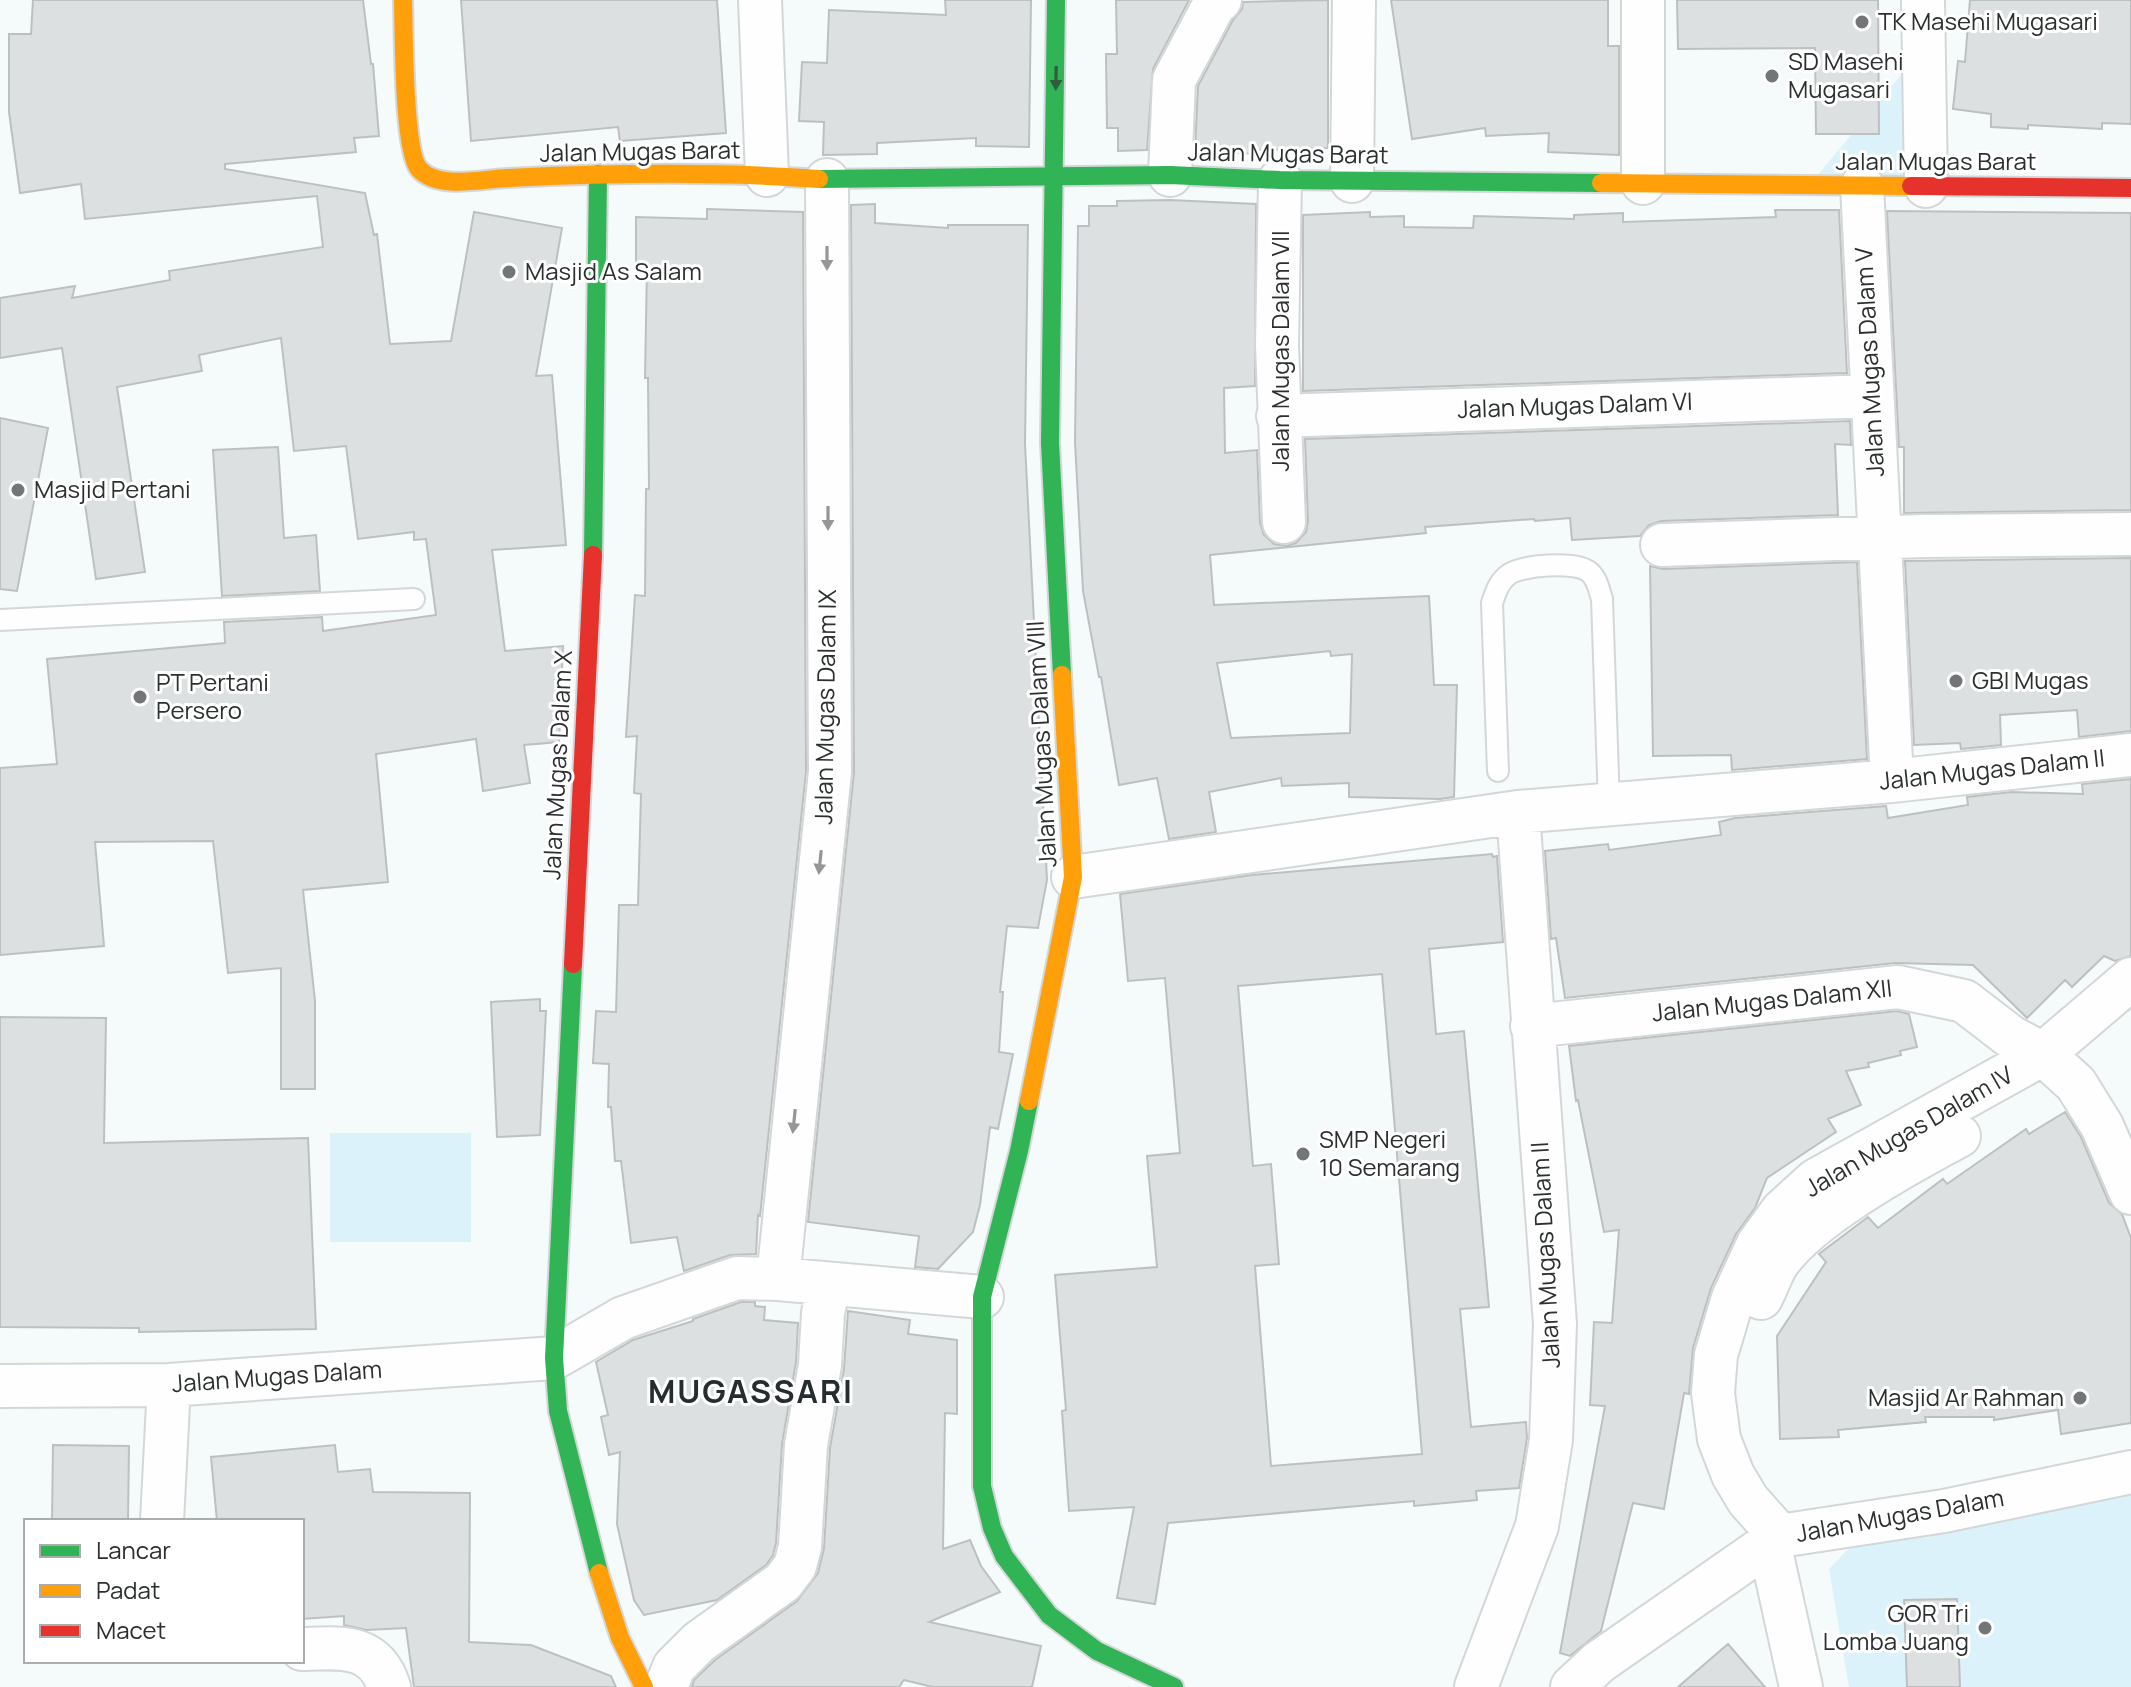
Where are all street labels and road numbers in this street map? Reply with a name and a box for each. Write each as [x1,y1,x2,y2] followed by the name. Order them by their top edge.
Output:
[539,132,741,169] street label: Jalan Mugas Barat
[1187,134,1389,171] street label: Jalan Mugas Barat
[1836,144,2036,177] street label: Jalan Mugas Barat
[1263,230,1296,472] street label: Jalan Mugas Dalam VII
[1846,246,1891,478] street label: Jalan Mugas Dalam V
[1457,384,1693,425] street label: Jalan Mugas Dalam VI
[806,589,843,825] street label: Jalan Mugas Dalam IX
[1018,620,1063,868] street label: Jalan Mugas Dalam VIII
[534,649,579,881] street label: Jalan Mugas Dalam X
[1877,740,2106,797] street label: Jalan Mugas Dalam II
[1650,970,1893,1029] street label: Jalan Mugas Dalam XII
[1798,1057,2019,1204] street label: Jalan Mugas Dalam IV
[1522,1141,1567,1369] street label: Jalan Mugas Dalam II
[171,1352,383,1399] street label: Jalan Mugas Dalam
[1793,1480,2006,1549] street label: Jalan Mugas Dalam

